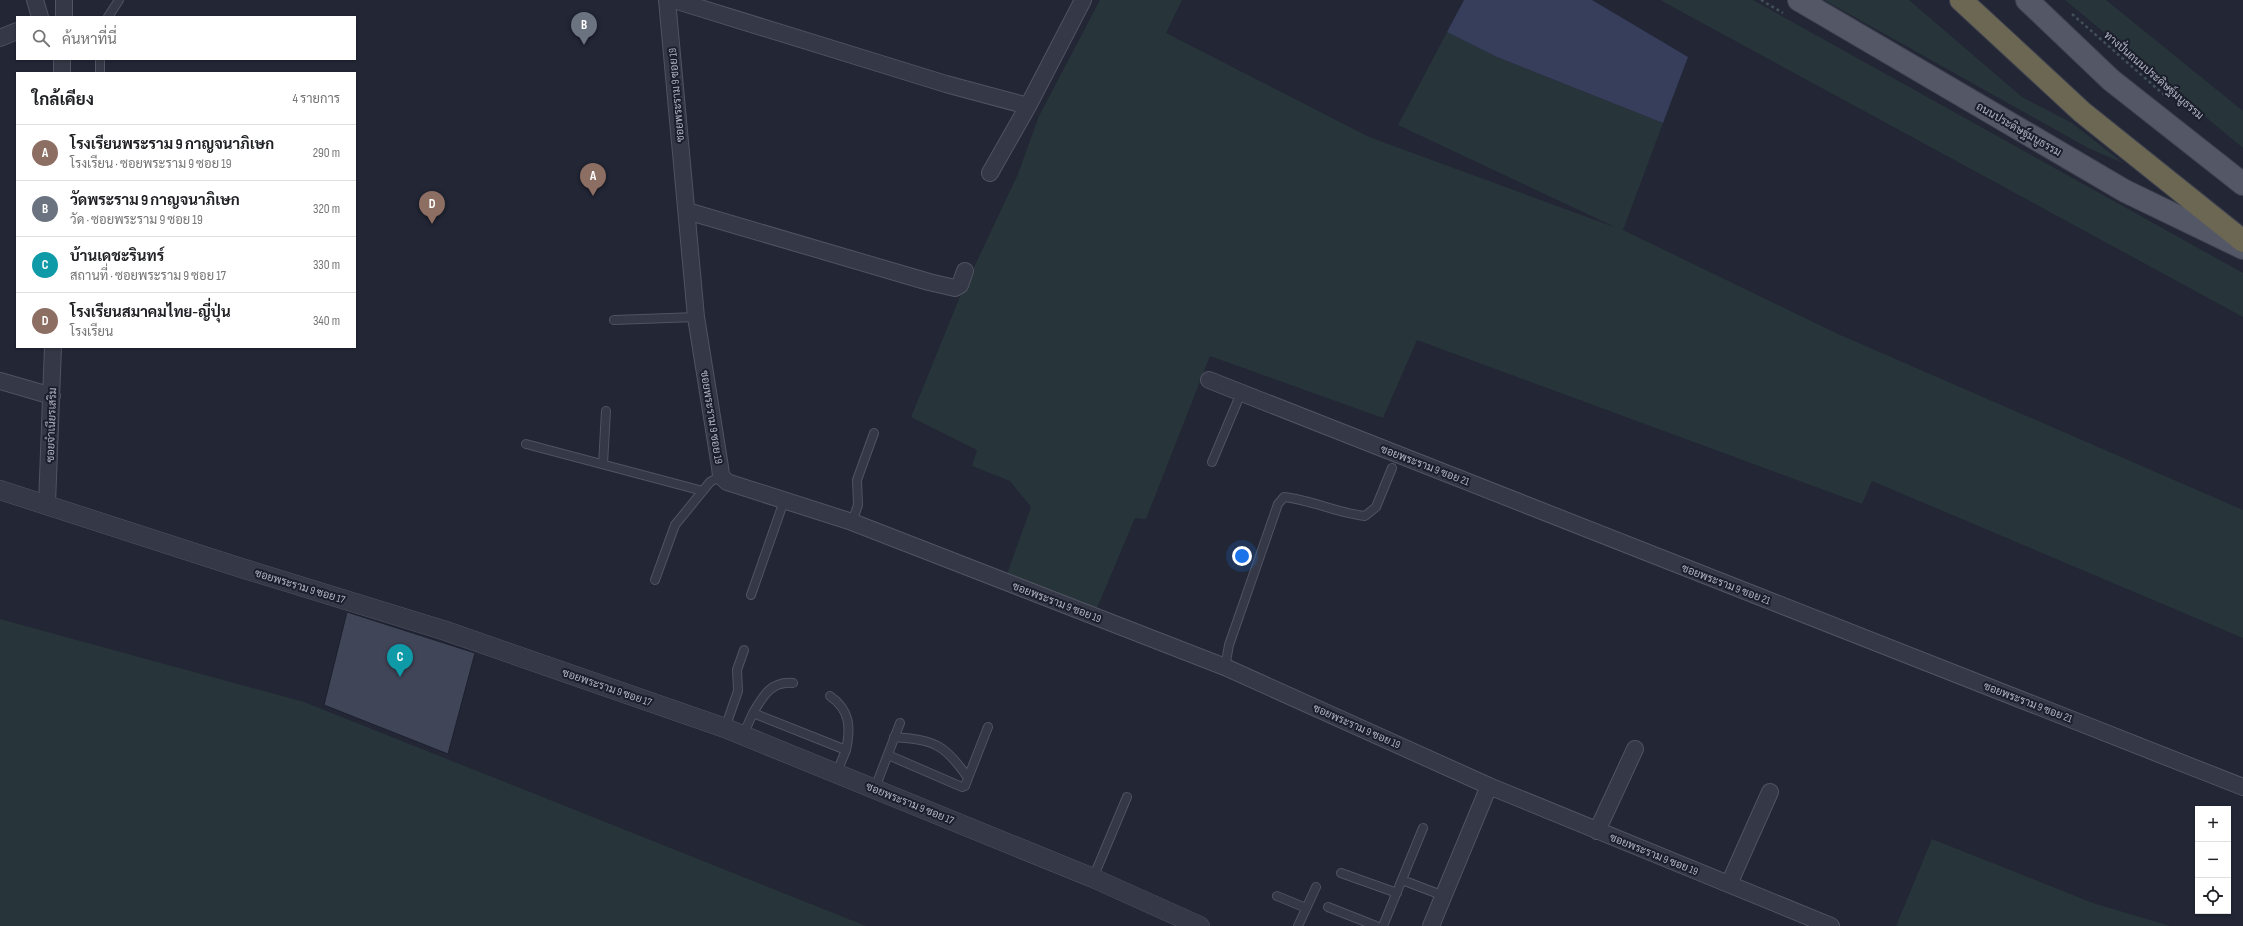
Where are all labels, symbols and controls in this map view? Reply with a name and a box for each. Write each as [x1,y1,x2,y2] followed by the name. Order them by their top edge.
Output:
[571,12,597,45] pin: B
[16,16,356,60] search box
[2101,25,2209,123] street label: ทางปั่นถนนประดิษฐ์มนูธรรม
[30,27,52,49] icon: search
[62,30,117,49] text: ค้นหาที่นี่
[666,47,687,143] street label: ซอยพระราม 9 ซอย 19
[32,90,94,110] text: ใกล้เคียง
[292,91,340,107] text: 4 รายการ
[1974,98,2064,160] street label: ถนนประดิษฐ์มนูธรรม
[70,135,274,154] text: โรงเรียนพระราม 9 กาญจนาภิเษก
[42,145,48,161] text: A
[313,145,340,161] text: 290 m
[70,156,231,172] text: โรงเรียน · ซอยพระราม 9 ซอย 19
[580,163,606,196] pin: A
[70,191,240,210] text: วัดพระราม 9 กาญจนาภิเษก
[419,191,445,224] pin: D
[42,201,48,217] text: B
[313,201,340,217] text: 320 m
[70,212,203,228] text: วัด · ซอยพระราม 9 ซอย 19
[70,247,164,266] text: บ้านเดชะรินทร์
[42,257,48,273] text: C
[313,257,340,273] text: 330 m
[70,268,226,284] text: สถานที่ · ซอยพระราม 9 ซอย 17
[70,303,231,322] text: โรงเรียนสมาคมไทย-ญี่ปุ่น
[42,313,48,329] text: D
[313,313,340,329] text: 340 m
[70,324,113,340] text: โรงเรียน
[698,369,725,465] street label: ซอยพระราม 9 ซอย 19
[42,387,59,463] street label: ซอยจำเนียรเสริม
[1379,443,1471,488] street label: ซอยพระราม 9 ซอย 21
[1232,546,1252,566] your location
[1680,562,1772,607] street label: ซอยพระราม 9 ซอย 21
[253,567,347,607] street label: ซอยพระราม 9 ซอย 17
[1010,579,1103,625] street label: ซอยพระราม 9 ซอย 19
[387,644,413,677] pin: C
[560,666,654,709] street label: ซอยพระราม 9 ซอย 17
[1982,680,2074,725] street label: ซอยพระราม 9 ซอย 21
[1311,701,1403,752] street label: ซอยพระราม 9 ซอย 19
[864,780,956,827] street label: ซอยพระราม 9 ซอย 17
[2195,806,2231,914] map controls
[2195,806,2231,842] button: +
[1608,831,1700,878] street label: ซอยพระราม 9 ซอย 19
[2195,842,2231,878] button: −
[2195,878,2231,914] button: locate

